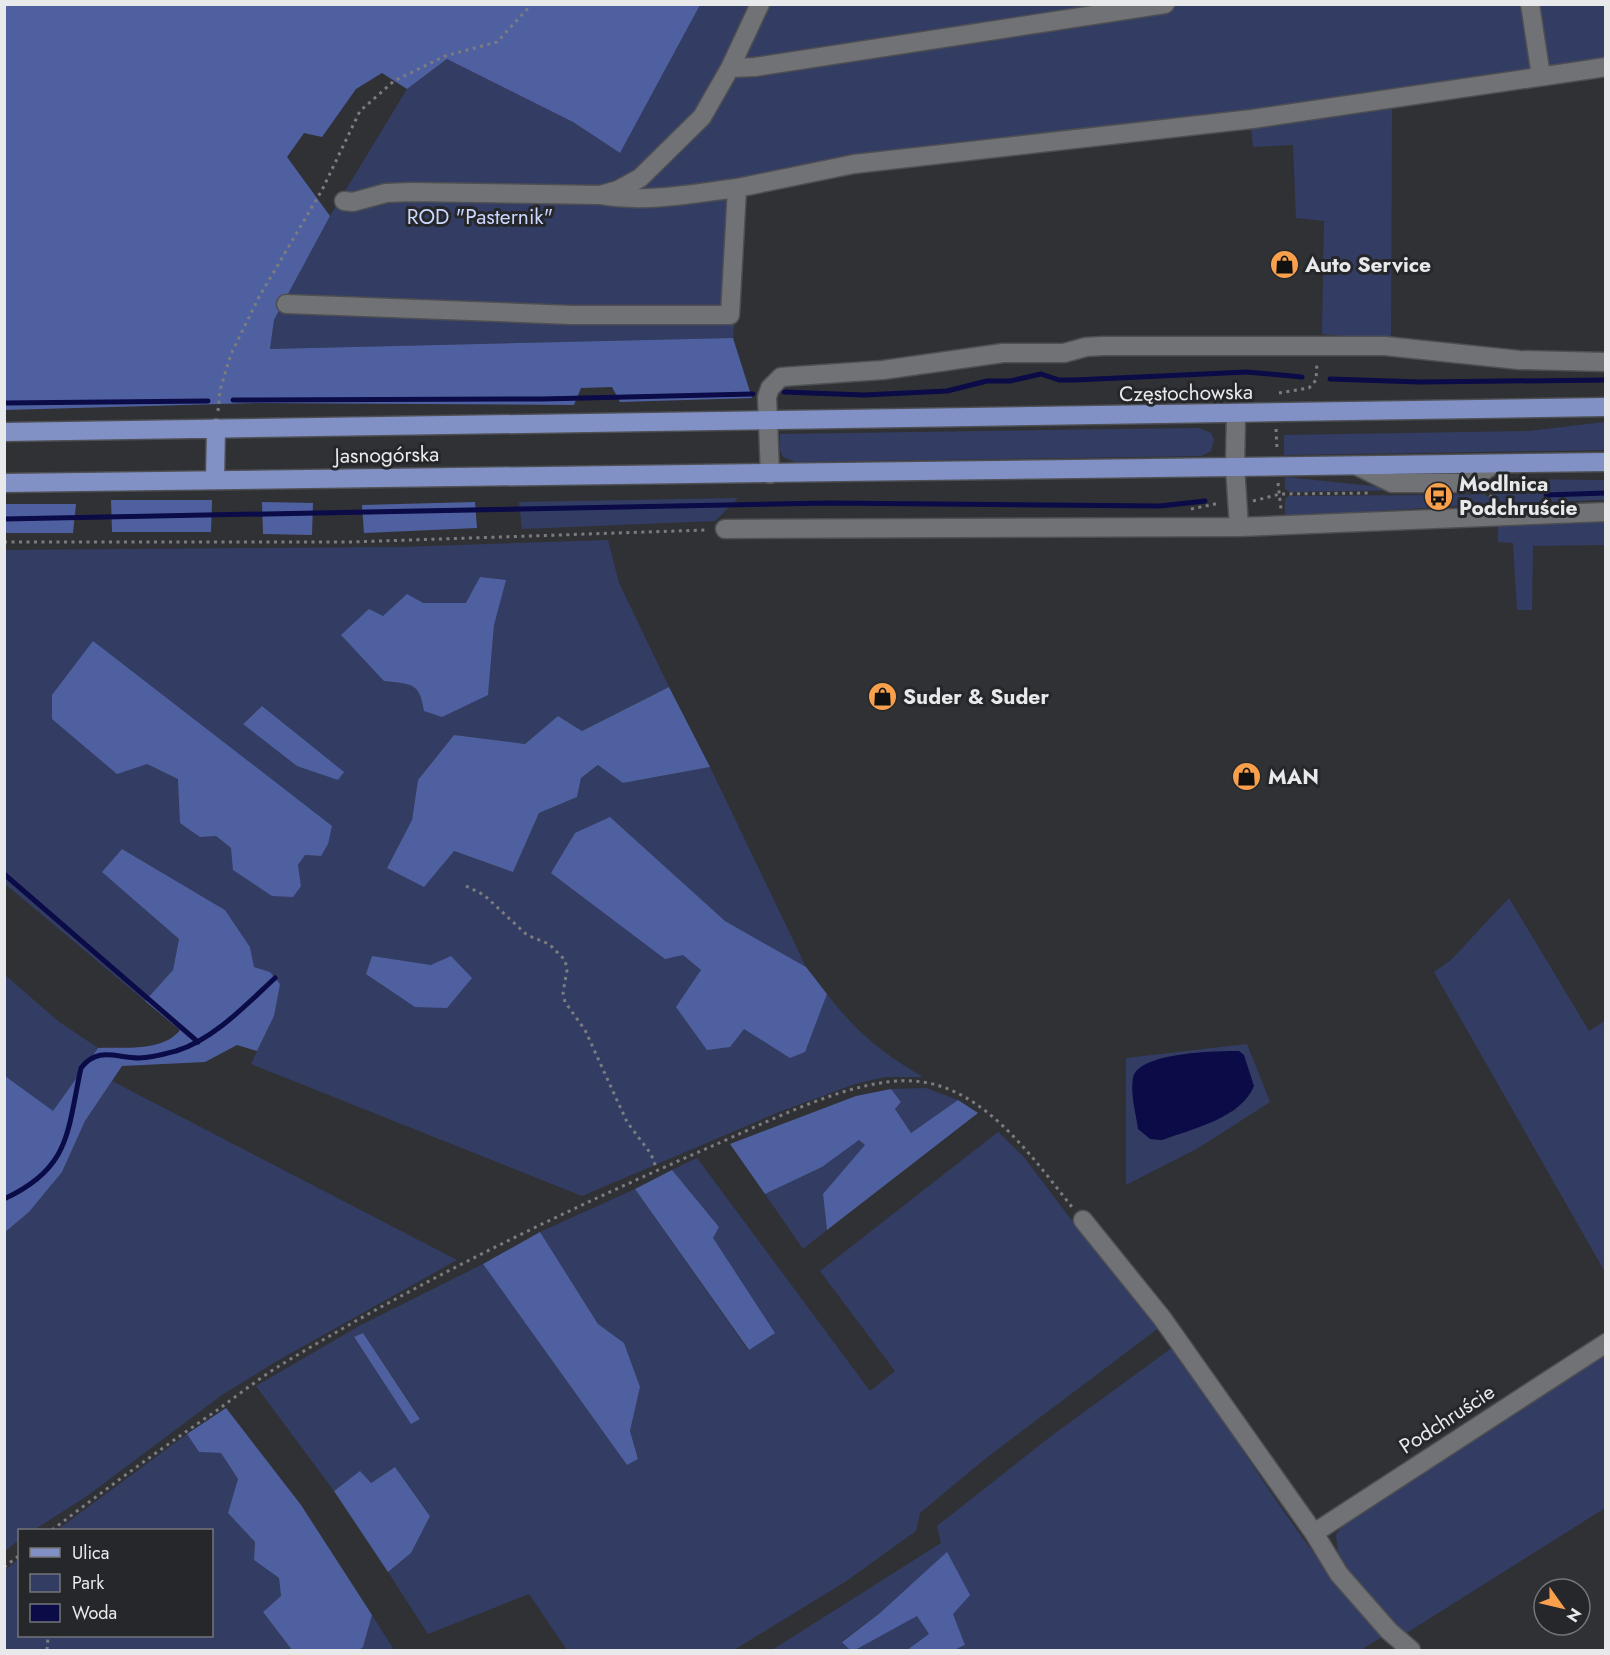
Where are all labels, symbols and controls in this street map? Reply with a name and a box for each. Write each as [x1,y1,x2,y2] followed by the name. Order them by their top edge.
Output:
[407,202,553,232] park label: ROD "Pasternik"
[1268,249,1300,281] shop icon: Auto Service
[1304,250,1431,280] place label: Auto Service
[1119,377,1253,409] street label: Częstochowska
[331,439,440,471] street label: Jasnogórska
[1459,469,1578,523] place label: Modlnica Podchruście
[1422,480,1454,512] bus stop icon: Modlnica Podchruście
[866,681,898,713] shop icon: Suder & Suder
[903,682,1049,712] place label: Suder & Suder
[1231,761,1263,793] shop icon: MAN
[1268,762,1319,792] place label: MAN
[1393,1377,1501,1461] street label: Podchruście
[18,1529,213,1637] legend
[72,1540,109,1566] text: Ulica
[72,1570,104,1596] text: Park
[1532,1577,1592,1637] north arrow
[72,1600,117,1626] text: Woda
[1561,1603,1587,1627] text: N

